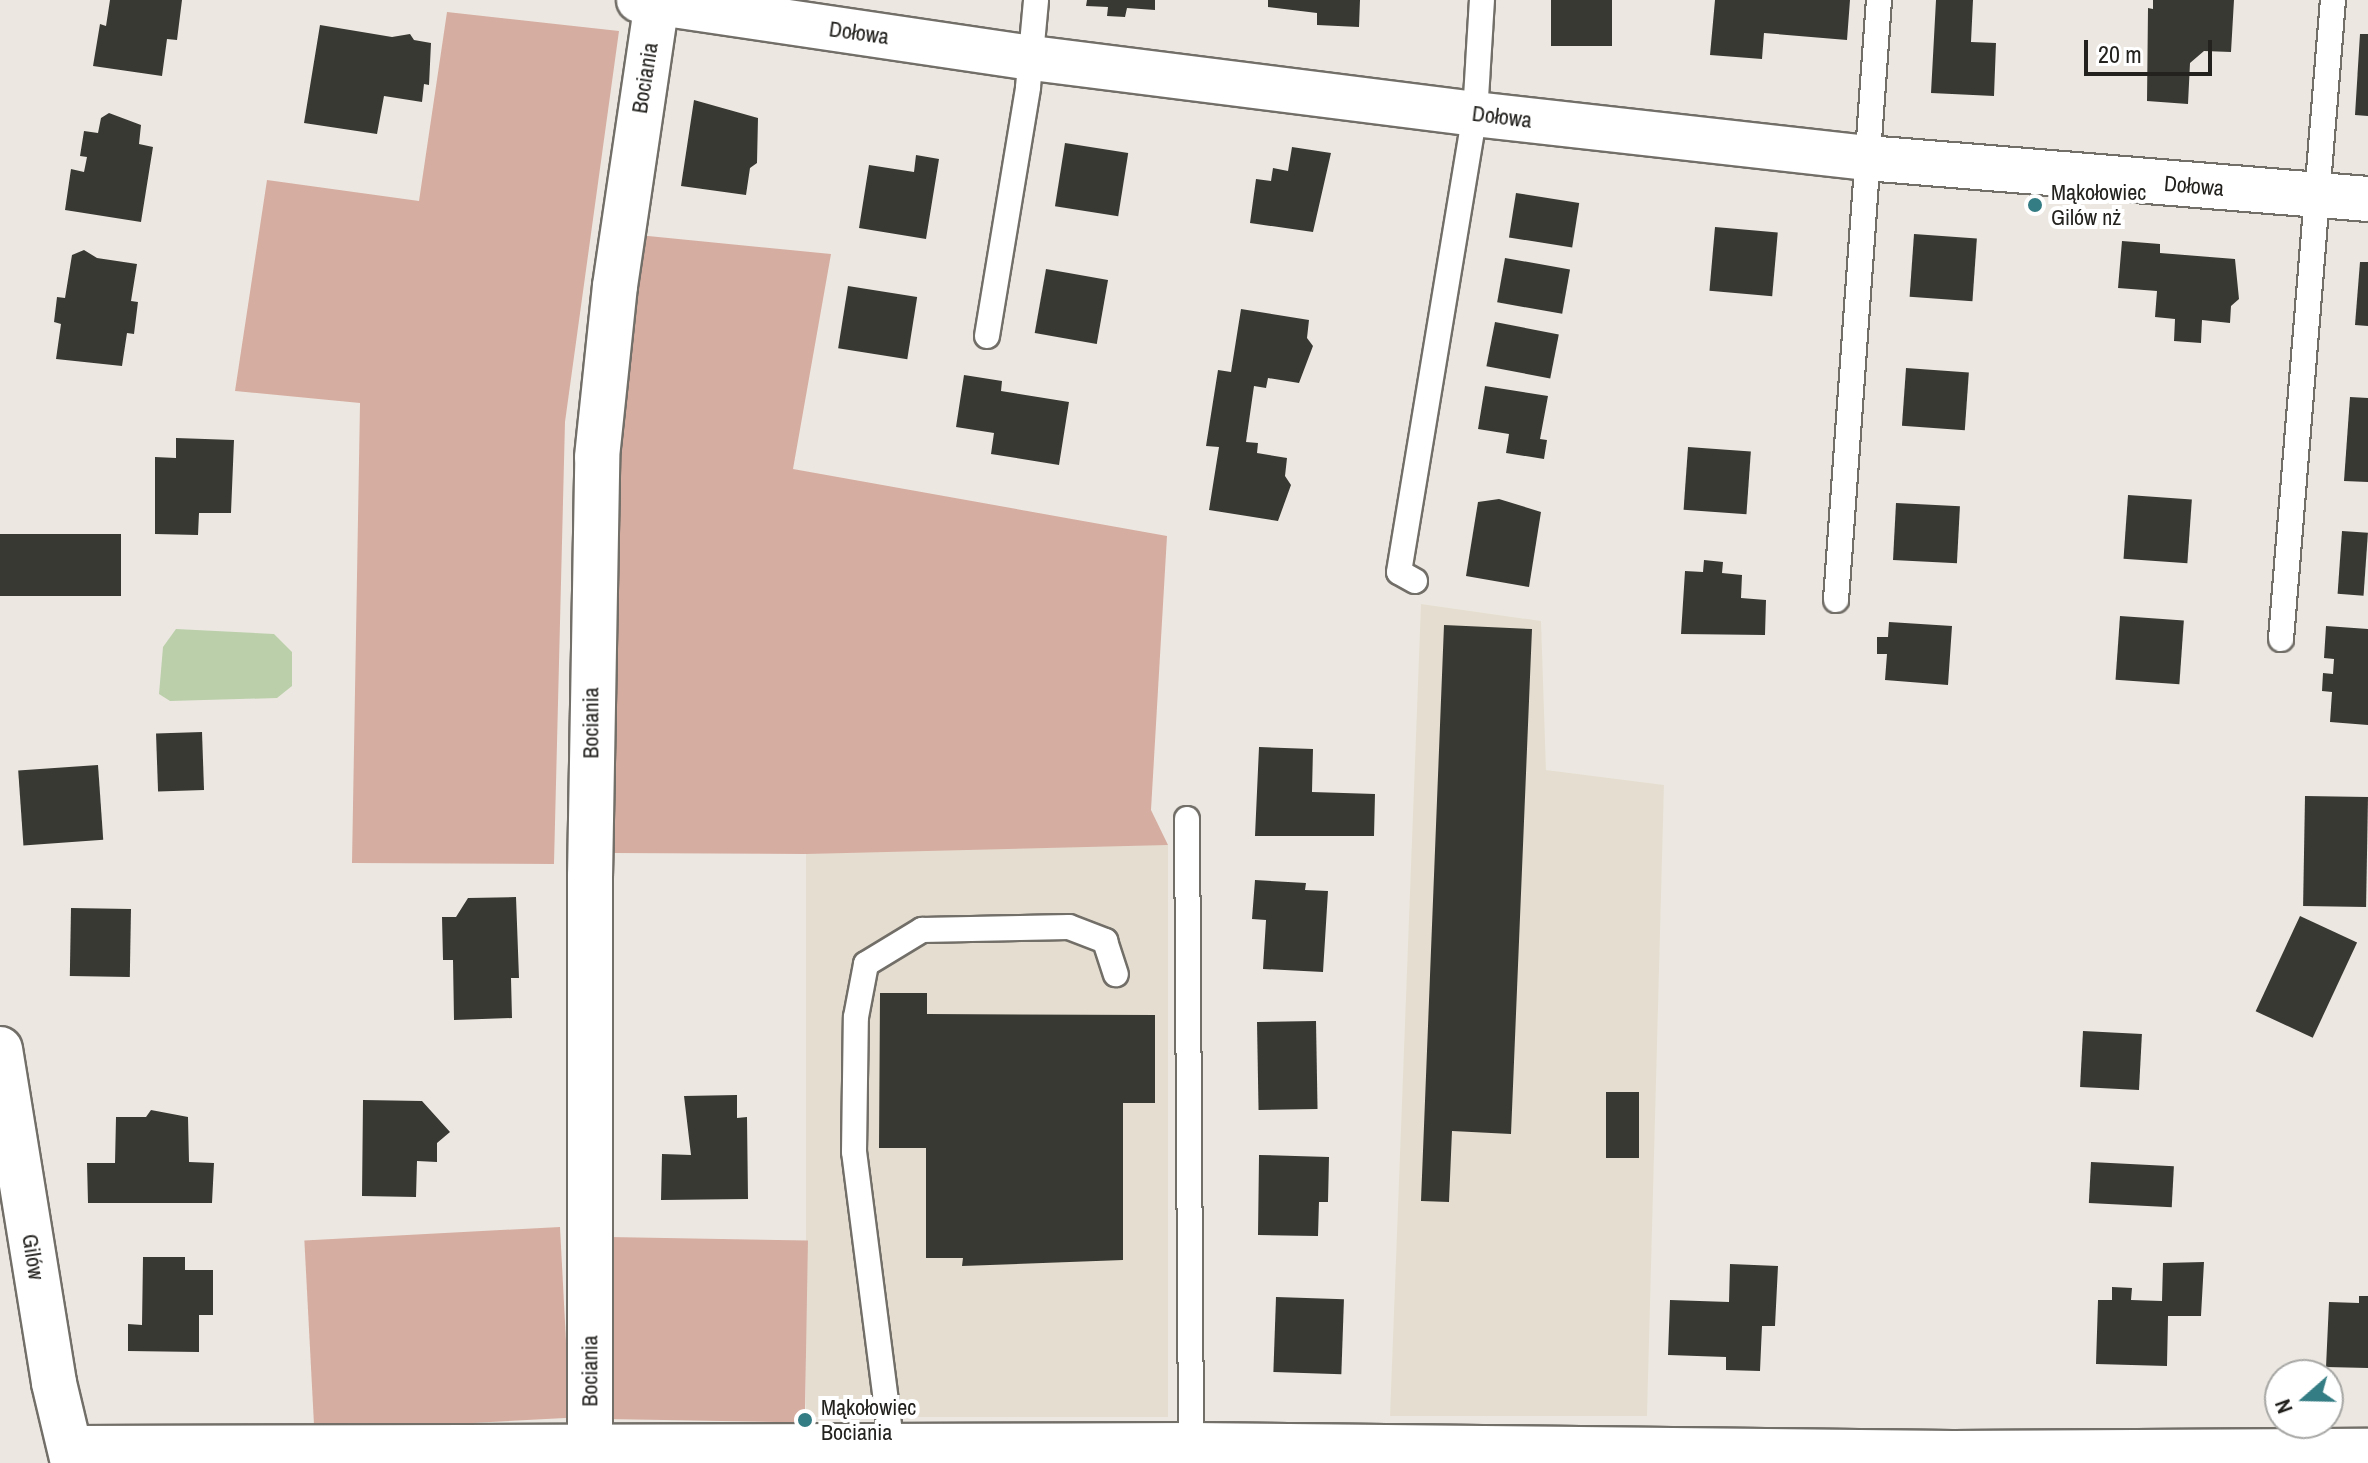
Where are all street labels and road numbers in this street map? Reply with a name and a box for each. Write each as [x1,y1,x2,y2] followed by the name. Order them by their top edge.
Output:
[827,16,891,50] street label: Dołowa
[626,41,664,115] street label: Bociania
[1471,100,1533,134] street label: Dołowa
[2163,170,2225,202] street label: Dołowa
[578,687,604,759] street label: Bociania
[16,1232,50,1282] street label: Gilów
[577,1335,603,1407] street label: Bociania

